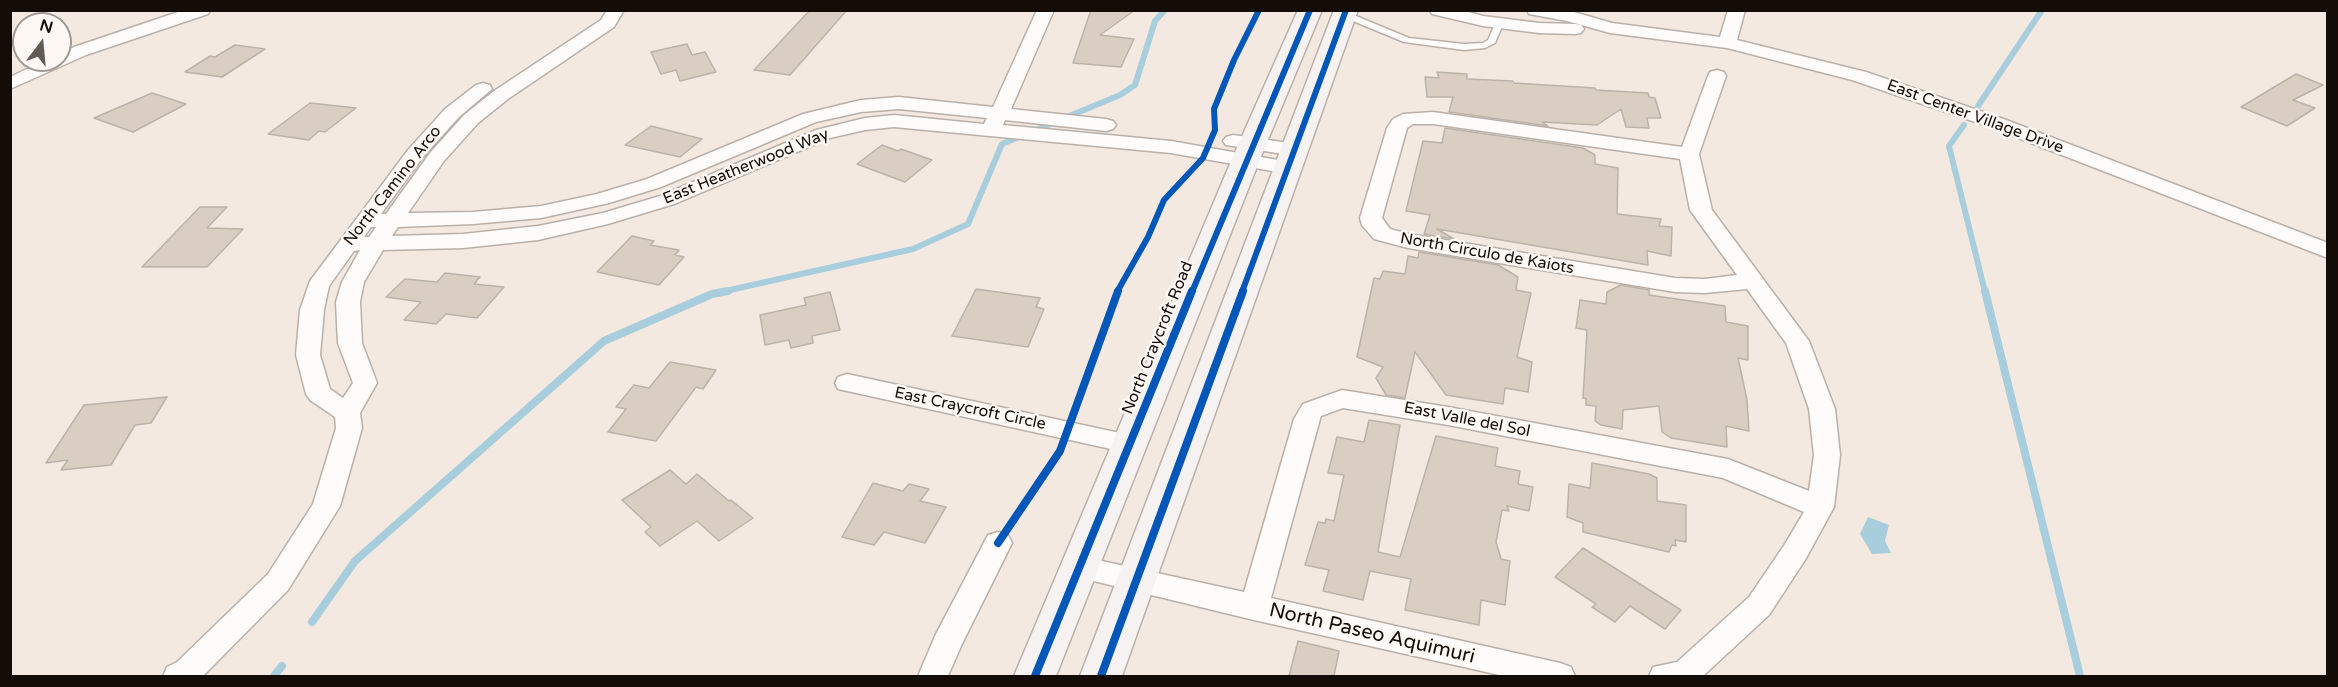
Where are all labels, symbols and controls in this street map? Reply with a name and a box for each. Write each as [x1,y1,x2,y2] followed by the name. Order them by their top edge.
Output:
[12,12,72,72] north arrow
[37,15,55,38] text: N
[1884,76,2066,158] street label: East Center Village Drive
[340,122,446,250] street label: North Camino Arco
[660,125,832,209] street label: East Heatherwood Way
[1399,229,1575,279] street label: North Circulo de Kaiots
[1118,259,1198,417] street label: North Craycroft Road
[893,384,1047,434] street label: East Craycroft Circle
[1402,398,1532,442] street label: East Valle del Sol
[1267,599,1477,669] street label: North Paseo Aquimuri

